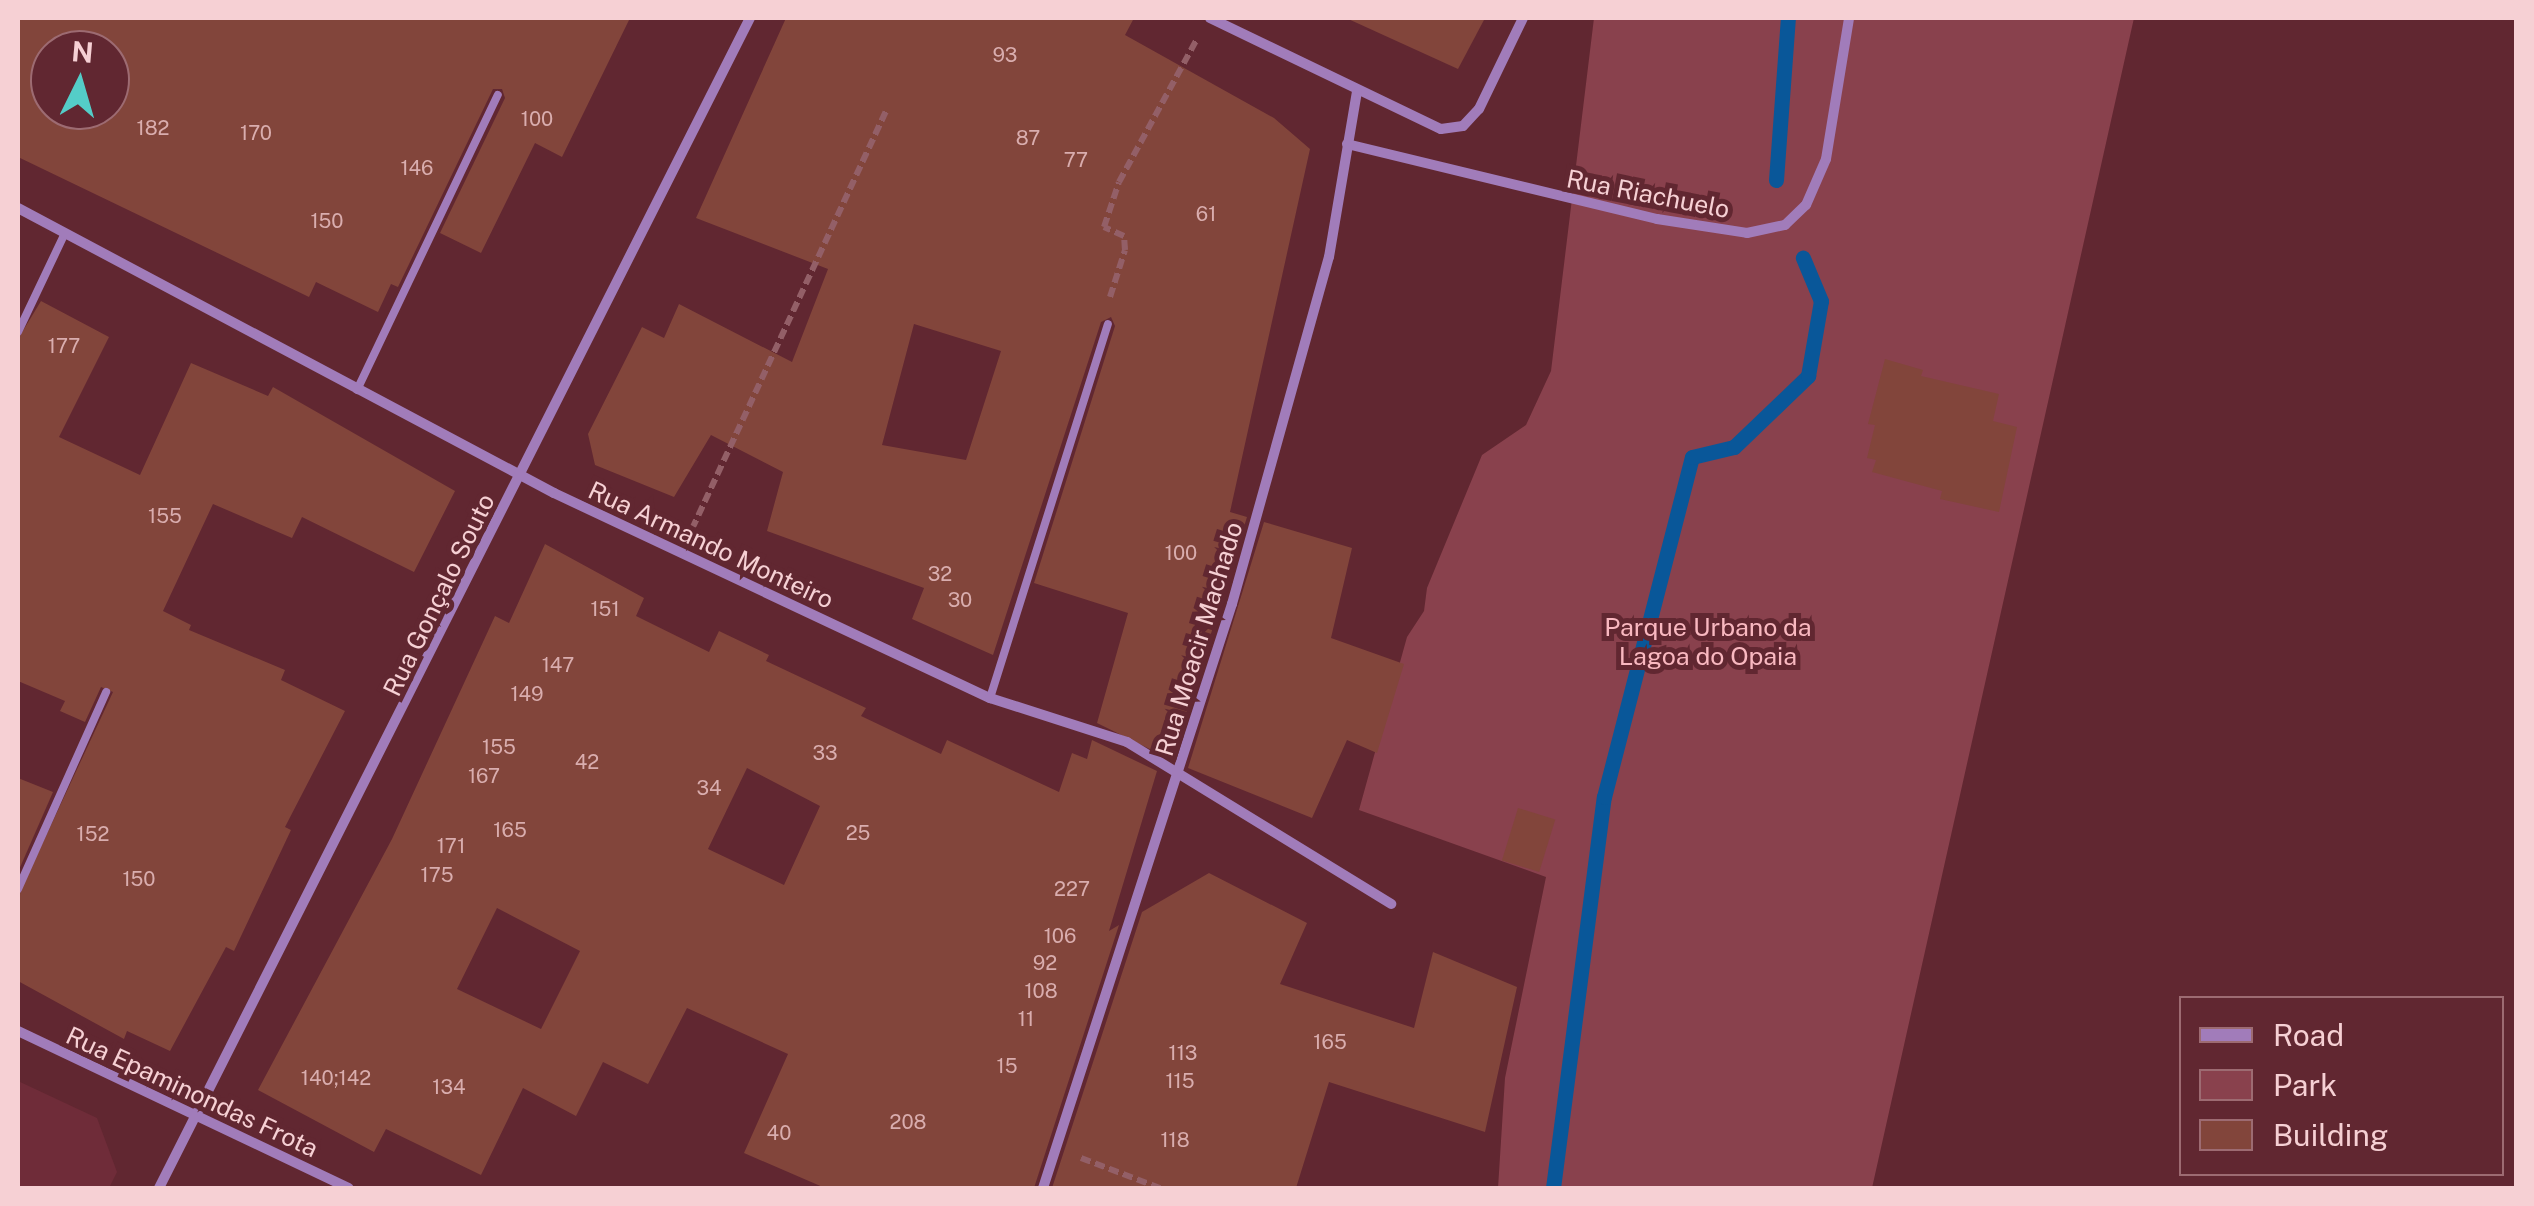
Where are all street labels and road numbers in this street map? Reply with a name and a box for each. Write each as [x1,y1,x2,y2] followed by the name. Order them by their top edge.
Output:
[1564,163,1732,225] street label: Rua Riachuelo
[584,475,838,615] street label: Rua Armando Monteiro
[377,489,501,701] street label: Rua Gonçalo Souto
[1149,518,1249,760] street label: Rua Moacir Machado
[61,1020,323,1164] street label: Rua Epaminondas Frota

